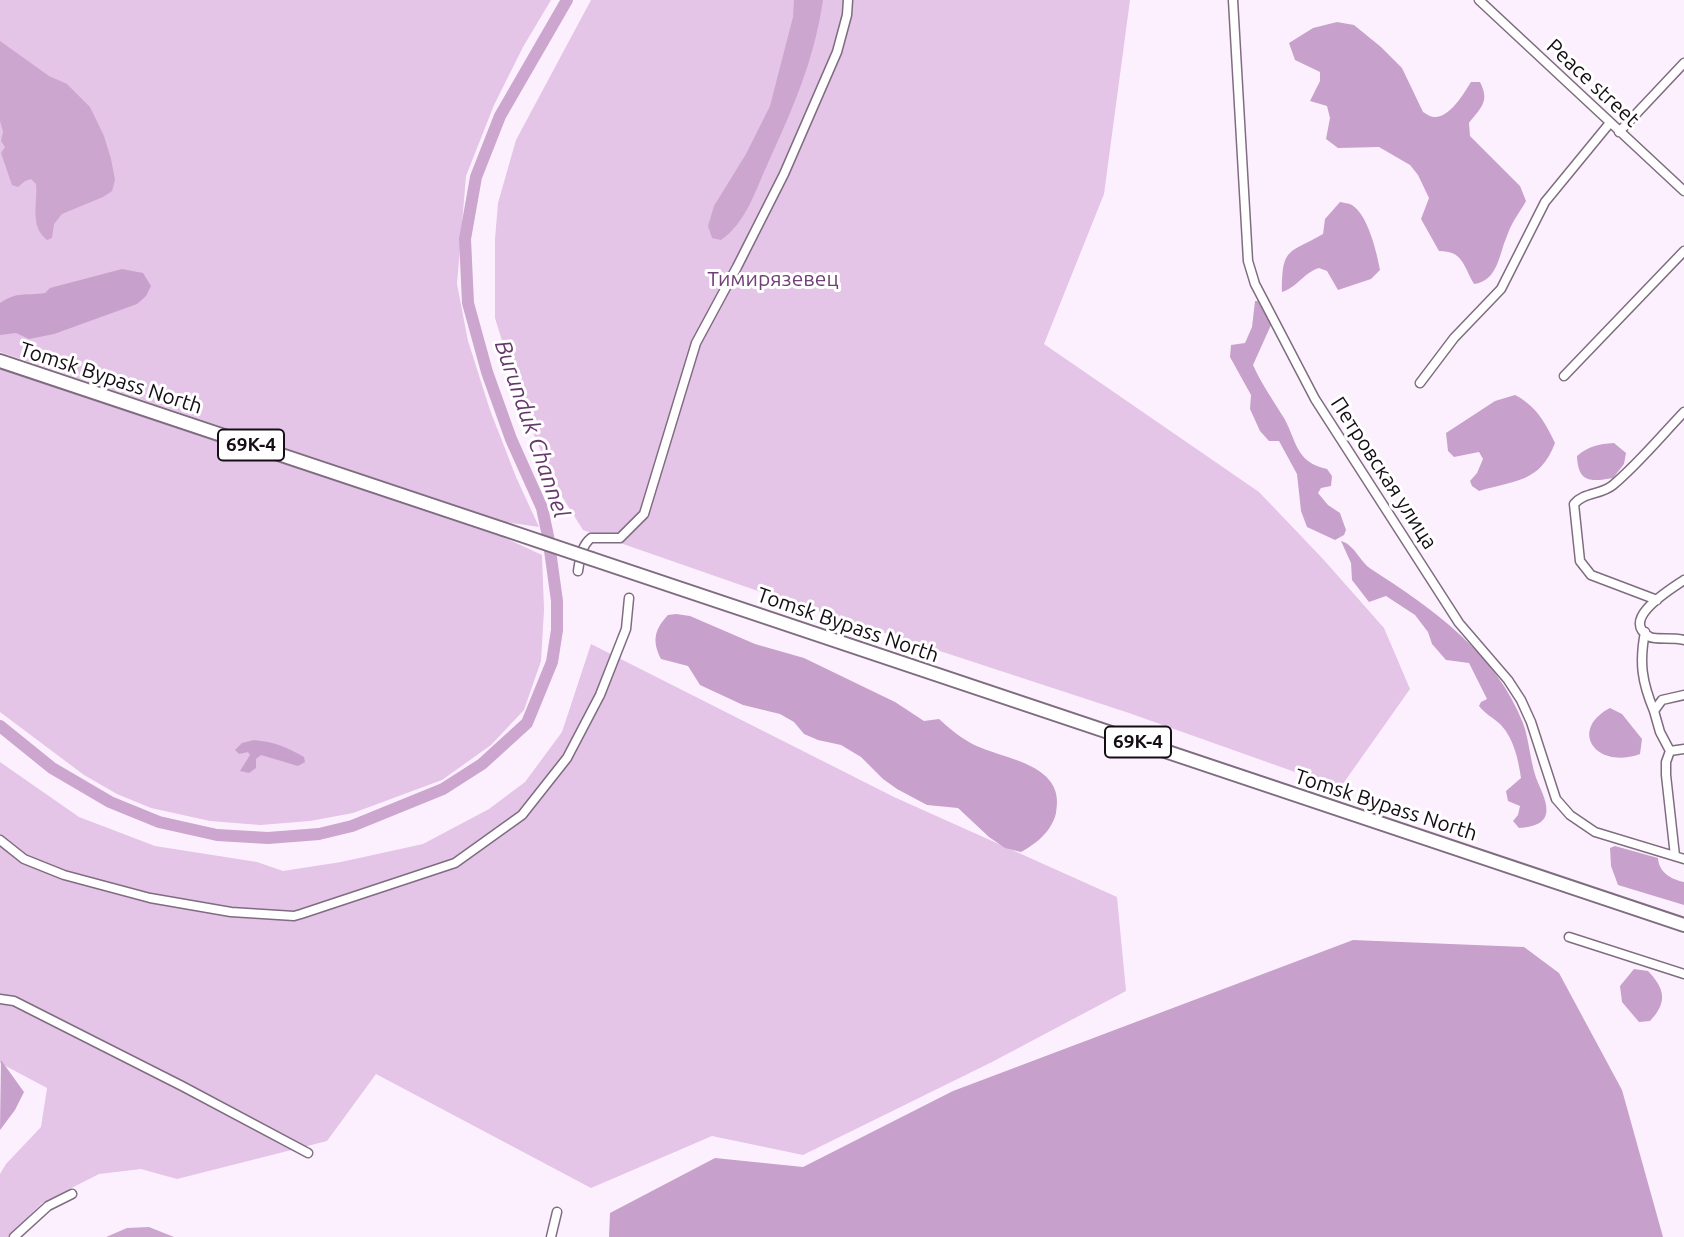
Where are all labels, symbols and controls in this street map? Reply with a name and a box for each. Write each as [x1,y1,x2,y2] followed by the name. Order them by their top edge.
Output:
[1541,34,1645,132] street label: Peace street
[707,266,839,292] park label: Тимирязевец
[489,336,575,522] water label: Burunduk Channel
[16,337,206,419] street label: Tomsk Bypass North
[1325,392,1443,554] street label: Петровская улица
[218,430,284,460] road number: 69К-4
[754,582,942,668] street label: Tomsk Bypass North
[1105,726,1171,758] road number: 69К-4
[1291,764,1481,846] street label: Tomsk Bypass North

